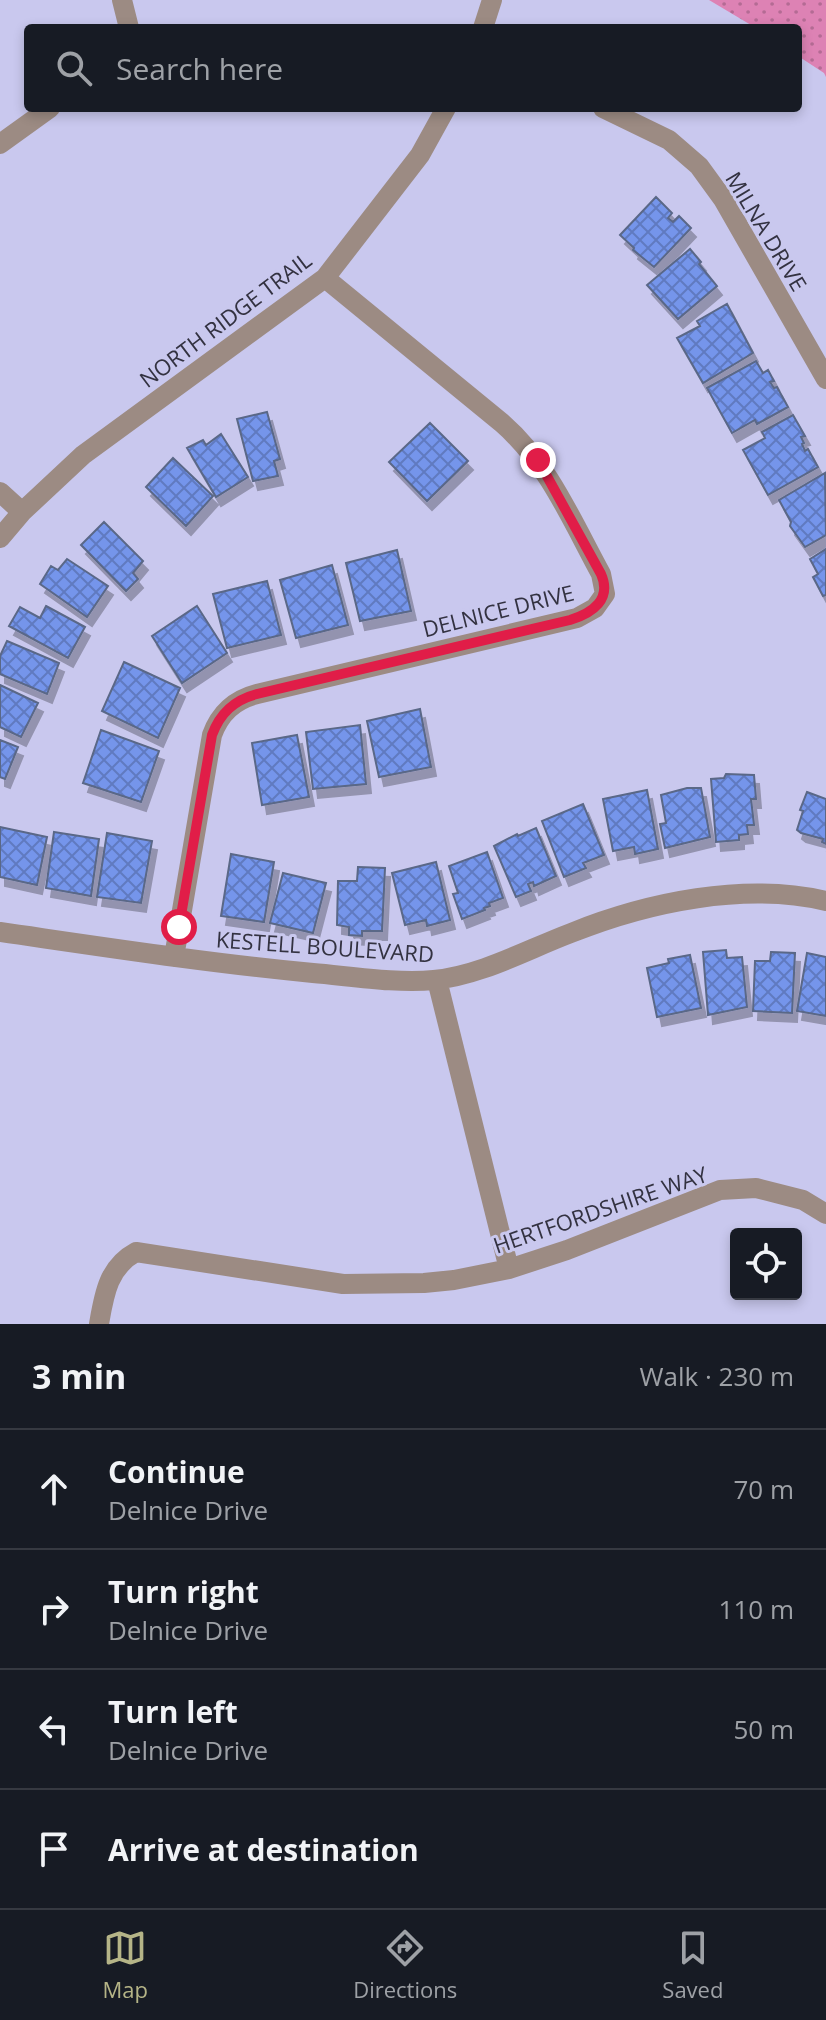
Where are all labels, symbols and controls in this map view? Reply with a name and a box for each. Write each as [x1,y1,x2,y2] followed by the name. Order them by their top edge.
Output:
[24,24,802,112] search box
[52,46,96,90] icon: search
[116,48,283,89] text: Search here
[719,166,815,296] street label: MILNA DRIVE
[133,244,317,394] street label: NORTH RIDGE TRAIL
[520,442,556,478] route end
[419,577,577,643] street label: DELNICE DRIVE
[161,909,197,945] route start
[215,923,435,969] street label: KESTELL BOULEVARD
[489,1158,712,1260] street label: HERTFORDSHIRE WAY
[730,1228,802,1300] map controls
[730,1228,802,1300] button: locate
[32,1353,126,1399] text: 3 min
[640,1358,794,1394] text: Walk · 230 m
[108,1451,245,1492] text: Continue
[32,1467,76,1511] icon: ahead
[733,1471,794,1507] text: 70 m
[108,1492,268,1528] text: Delnice Drive
[108,1571,259,1612] text: Turn right
[32,1587,76,1631] icon: right
[719,1591,794,1627] text: 110 m
[108,1612,268,1648] text: Delnice Drive
[108,1691,238,1732] text: Turn left
[32,1707,76,1751] icon: left
[733,1711,794,1747] text: 50 m
[108,1732,268,1768] text: Delnice Drive
[32,1827,76,1871] icon: arrive
[108,1829,419,1870] text: Arrive at destination
[103,1926,148,2004] tab: Map
[353,1926,457,2004] tab: Directions
[662,1926,723,2004] tab: Saved

